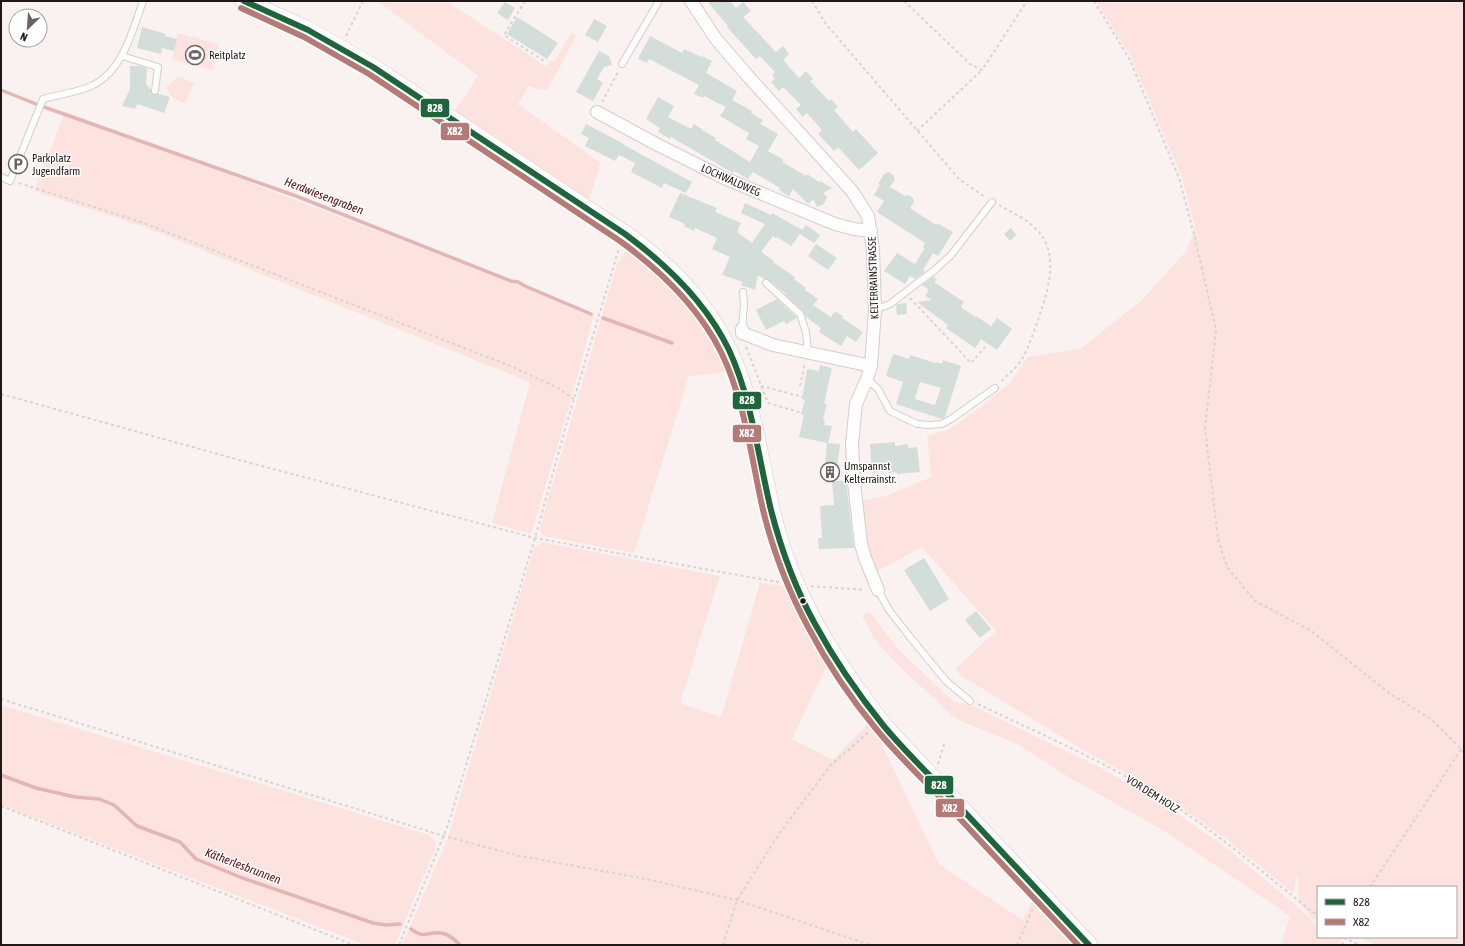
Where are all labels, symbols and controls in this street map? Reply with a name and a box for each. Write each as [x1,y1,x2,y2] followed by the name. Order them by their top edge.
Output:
[8,8,48,48] north arrow
[18,30,29,44] text: N
[184,44,206,66] sports icon: Reitplatz
[209,49,246,61] place label: Reitplatz
[420,98,450,118] line badge: 828
[427,102,443,114] text: 828
[440,122,470,141] line badge: X82
[446,125,463,137] text: X82
[32,152,80,177] place label: Parkplatz Jugendfarm
[7,153,29,175] parking icon: Parkplatz Jugendfarm
[699,162,763,199] street label: LOCHWALDWEG
[282,174,366,218] water label: Herdwiesengraben
[866,236,880,320] street label: KELTERRAINSTRASSE
[732,391,762,410] line badge: 828
[739,394,755,406] text: 828
[732,424,762,443] line badge: X82
[738,427,755,439] text: X82
[844,460,896,485] place label: Umspannst Kelterrainstr.
[819,461,841,483] building icon: Umspannst Kelterrainstr.
[798,596,808,606] unlabelled marker
[1124,773,1182,815] street label: VOR DEM HOLZ
[924,775,954,795] line badge: 828
[931,779,947,791] text: 828
[935,798,965,818] line badge: X82
[941,802,958,814] text: X82
[203,845,283,887] water label: Kätherlesbrunnen
[1317,886,1457,938] legend
[1353,895,1370,909] text: 828
[1353,915,1370,929] text: X82

